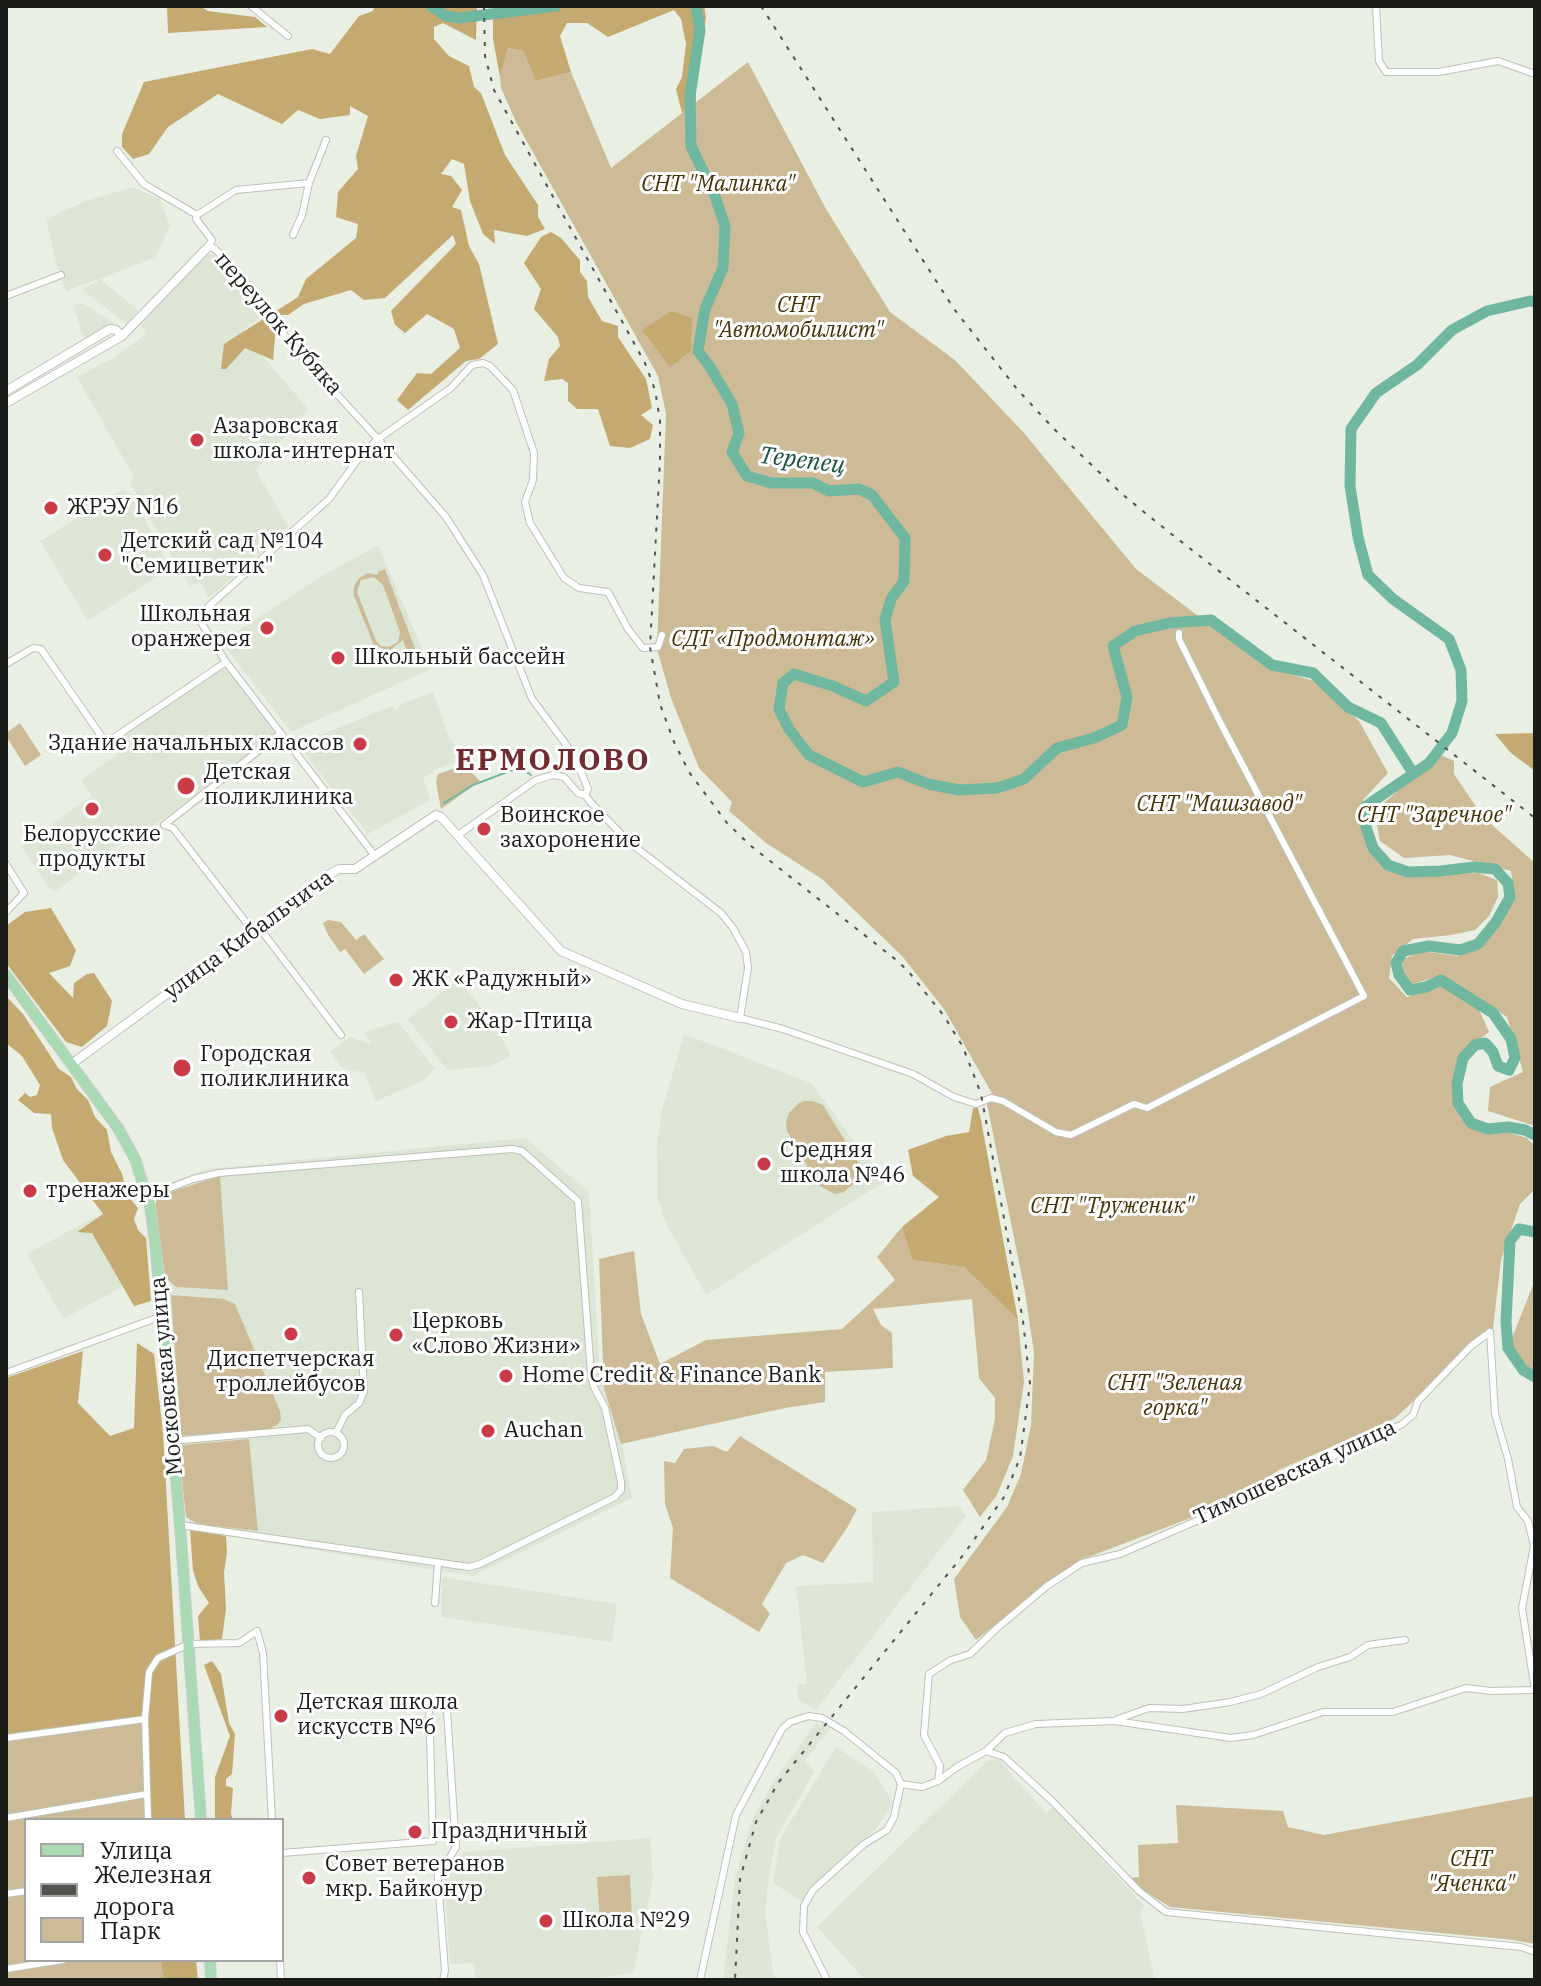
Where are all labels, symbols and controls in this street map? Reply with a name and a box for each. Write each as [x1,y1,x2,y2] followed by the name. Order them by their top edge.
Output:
[641,172,795,198] park label: СНТ "Малинка"
[208,247,348,401] street label: переулок Кубяка
[713,293,883,344] park label: СНТ "Автомобилист"
[213,414,395,466] place label: Азаровская школа-интернат
[188,431,206,449] marker: Азаровская школа-интернат
[758,441,846,481] water label: Терепец
[67,495,179,521] place label: ЖРЭУ N16
[42,499,60,517] marker: ЖРЭУ N16
[121,529,324,580] place label: Детский сад №104 "Семицветик"
[96,546,114,564] marker: Детский сад №104 "Семицветик"
[131,602,251,654] place label: Школьная оранжерея
[258,619,276,637] marker: Школьная оранжерея
[671,627,875,653] park label: СДТ «Продмонтаж»
[354,645,566,671] place label: Школьный бассейн
[329,649,347,667] marker: Школьный бассейн
[48,731,344,757] place label: Здание начальных классов
[351,735,369,753] marker: Здание начальных классов
[455,743,651,779] district label: ЕРМОЛОВО
[204,760,353,812] place label: Детская поликлиника
[175,775,197,797] marker: Детская поликлиника
[1137,792,1301,818] park label: СНТ "Машзавод"
[83,800,101,818] marker: Белорусские продукты
[500,803,641,854] place label: Воинское захоронение
[1357,803,1511,829] park label: СНТ "Заречное"
[475,820,493,838] marker: Воинское захоронение
[23,822,161,874] place label: Белорусские продукты
[159,865,339,1005] street label: улица Кибальчича
[412,967,591,993] place label: ЖК «Радужный»
[387,971,405,989] marker: ЖК «Радужный»
[467,1009,593,1035] place label: Жар-Птица
[442,1013,460,1031] marker: Жар-Птица
[200,1042,349,1094] place label: Городская поликлиника
[171,1057,193,1079] marker: Городская поликлиника
[780,1138,906,1190] place label: Средняя школа №46
[755,1155,773,1173] marker: Средняя школа №46
[46,1178,170,1204] place label: тренажеры
[21,1182,39,1200] marker: тренажеры
[1030,1194,1194,1220] park label: СНТ "Труженик"
[145,1275,189,1477] street label: Московская улица
[412,1309,580,1360] place label: Церковь «Слово Жизни»
[282,1325,300,1343] marker: Диспетчерская троллейбусов
[387,1326,405,1344] marker: Церковь «Слово Жизни»
[207,1347,375,1398] place label: Диспетчерская троллейбусов
[522,1363,821,1389] place label: Home Credit & Finance Bank
[497,1367,515,1385] marker: Home Credit & Finance Bank
[1107,1371,1243,1422] park label: СНТ "Зеленая горка"
[1190,1415,1400,1531] street label: Тимошевская улица
[504,1418,583,1444] place label: Auchan
[479,1422,497,1440] marker: Auchan
[297,1690,459,1742] place label: Детская школа искусств №6
[272,1707,290,1725] marker: Детская школа искусств №6
[24,1818,284,1962] legend
[431,1819,588,1845] place label: Праздничный
[406,1823,424,1841] marker: Праздничный
[100,1834,173,1866] text: Улица
[1427,1847,1515,1898] park label: СНТ "Яченка"
[325,1852,505,1904] place label: Совет ветеранов мкр. Байконур
[94,1858,212,1922] text: Железная дорога
[300,1869,318,1887] marker: Совет ветеранов мкр. Байконур
[562,1908,691,1934] place label: Школа №29
[537,1912,555,1930] marker: Школа №29
[100,1914,161,1946] text: Парк

